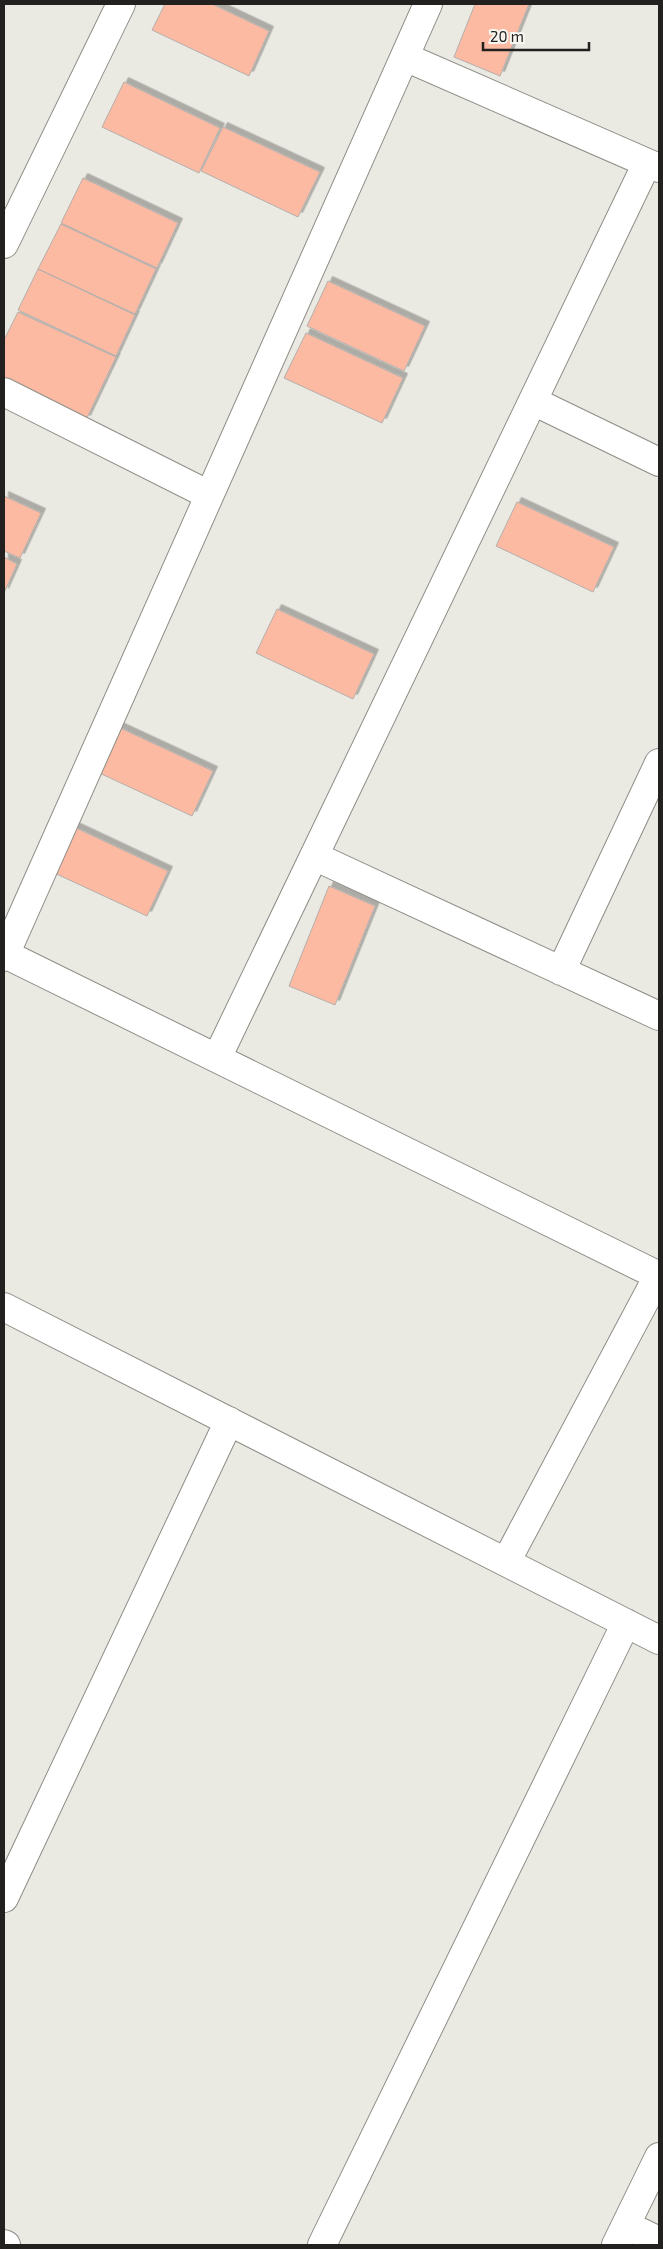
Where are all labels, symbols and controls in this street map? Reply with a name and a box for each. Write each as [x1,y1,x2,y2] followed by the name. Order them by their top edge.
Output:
[483,20,589,52] scale bar
[490,27,524,45] text: 20 m

